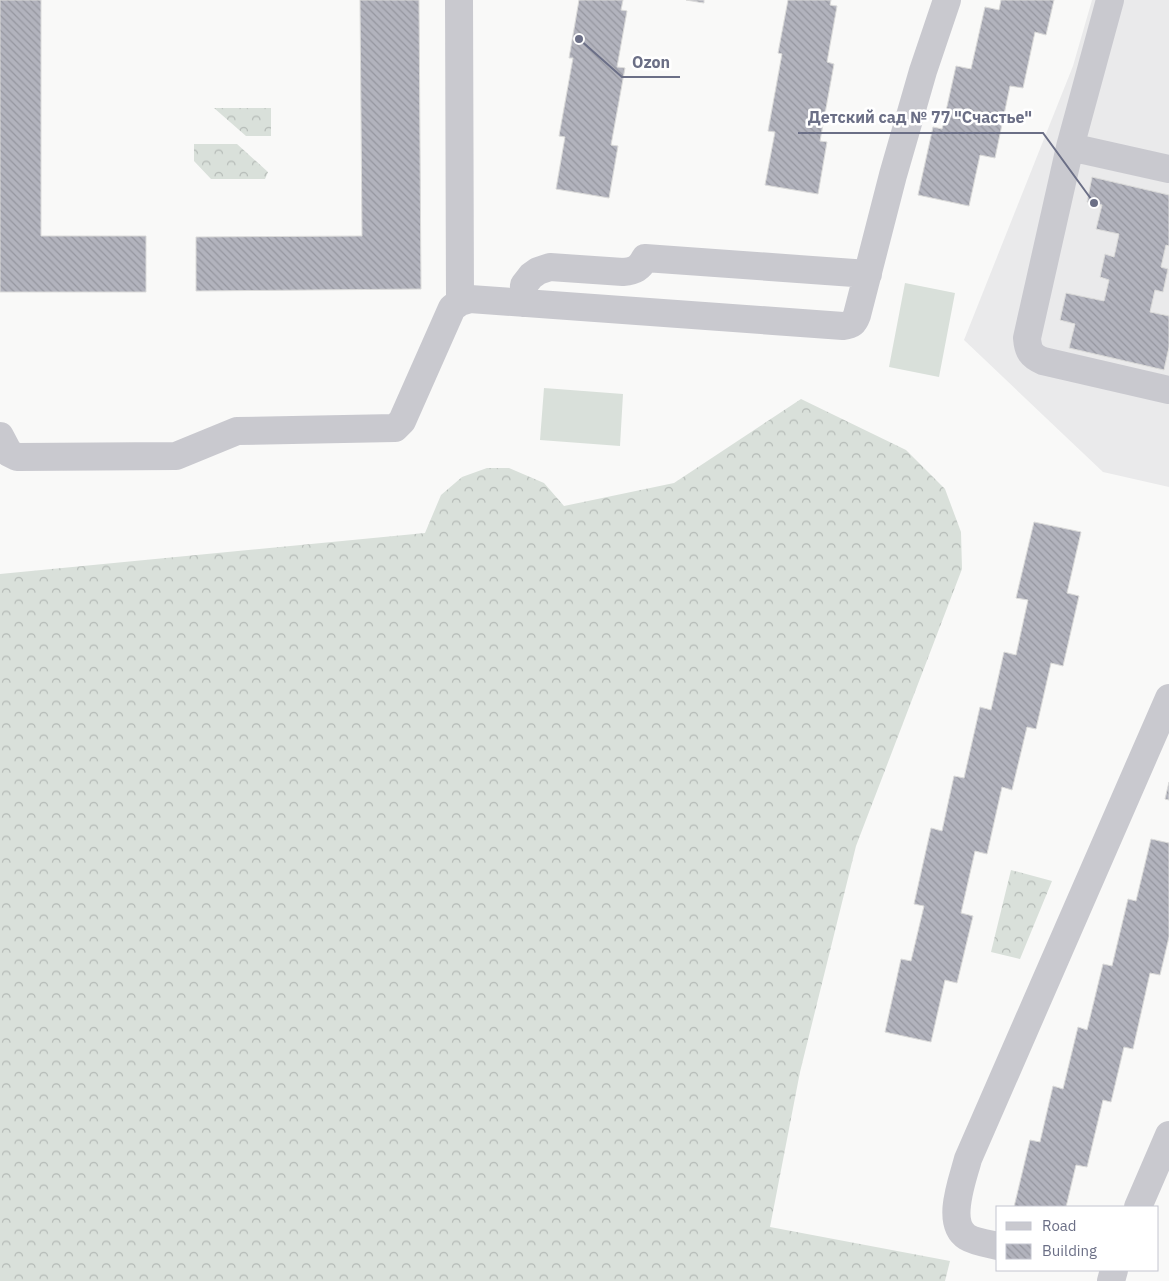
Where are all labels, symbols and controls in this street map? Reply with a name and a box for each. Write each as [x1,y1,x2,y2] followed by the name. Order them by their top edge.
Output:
[622,46,680,77] callout: Ozon
[632,52,670,72] text: Ozon
[798,102,1043,133] callout: Детский сад № 77 "Счастье"
[808,107,1032,127] text: Детский сад № 77 "Счастье"
[996,1206,1159,1271] legend
[1042,1216,1077,1235] text: Road
[1042,1241,1097,1260] text: Building

